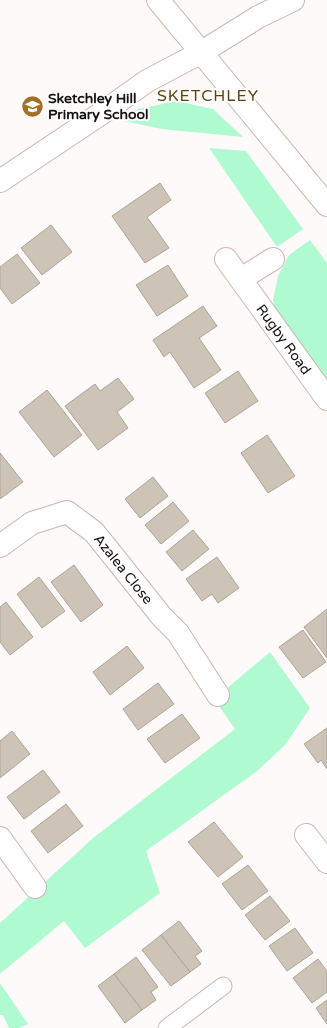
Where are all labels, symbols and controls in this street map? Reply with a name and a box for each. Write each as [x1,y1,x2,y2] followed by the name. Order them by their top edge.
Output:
[157,86,259,106] district label: SKETCHLEY
[48,90,149,123] place label: Sketchley Hill Primary School
[19,93,45,119] school or university icon: Sketchley Hill Primary School
[253,301,315,378] street label: Rugby Road
[90,531,157,607] street label: Azalea Close

